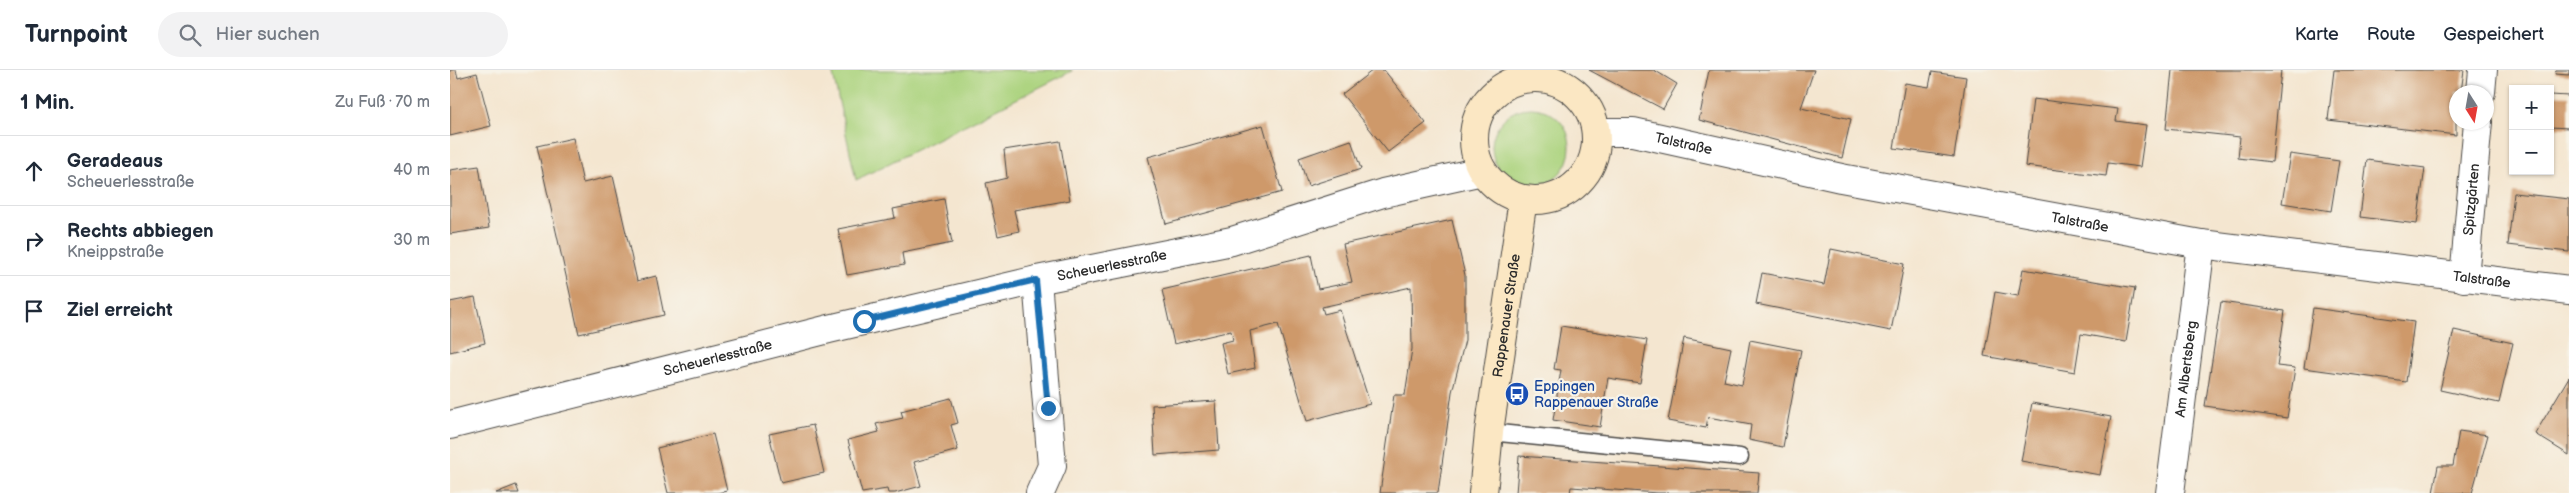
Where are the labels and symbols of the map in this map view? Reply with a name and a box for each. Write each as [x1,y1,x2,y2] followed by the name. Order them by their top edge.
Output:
[2449,85,2494,130] north arrow
[1654,129,1714,158] street label: Talstraße
[2459,163,2483,236] street label: Spitzgärten
[2050,208,2110,235] street label: Talstraße
[1055,246,1168,284] street label: Scheuerlesstraße
[1489,253,1523,378] street label: Rappenauer Straße
[2452,267,2512,291] street label: Talstraße
[853,310,876,333] route start
[2171,320,2200,418] street label: Am Albertsberg
[661,335,774,379] street label: Scheuerlesstraße
[1534,378,1658,411] place label: Eppingen Rappenauer Straße
[1504,381,1530,407] bus stop icon: Eppingen Rappenauer Straße
[1037,397,1060,420] route end

